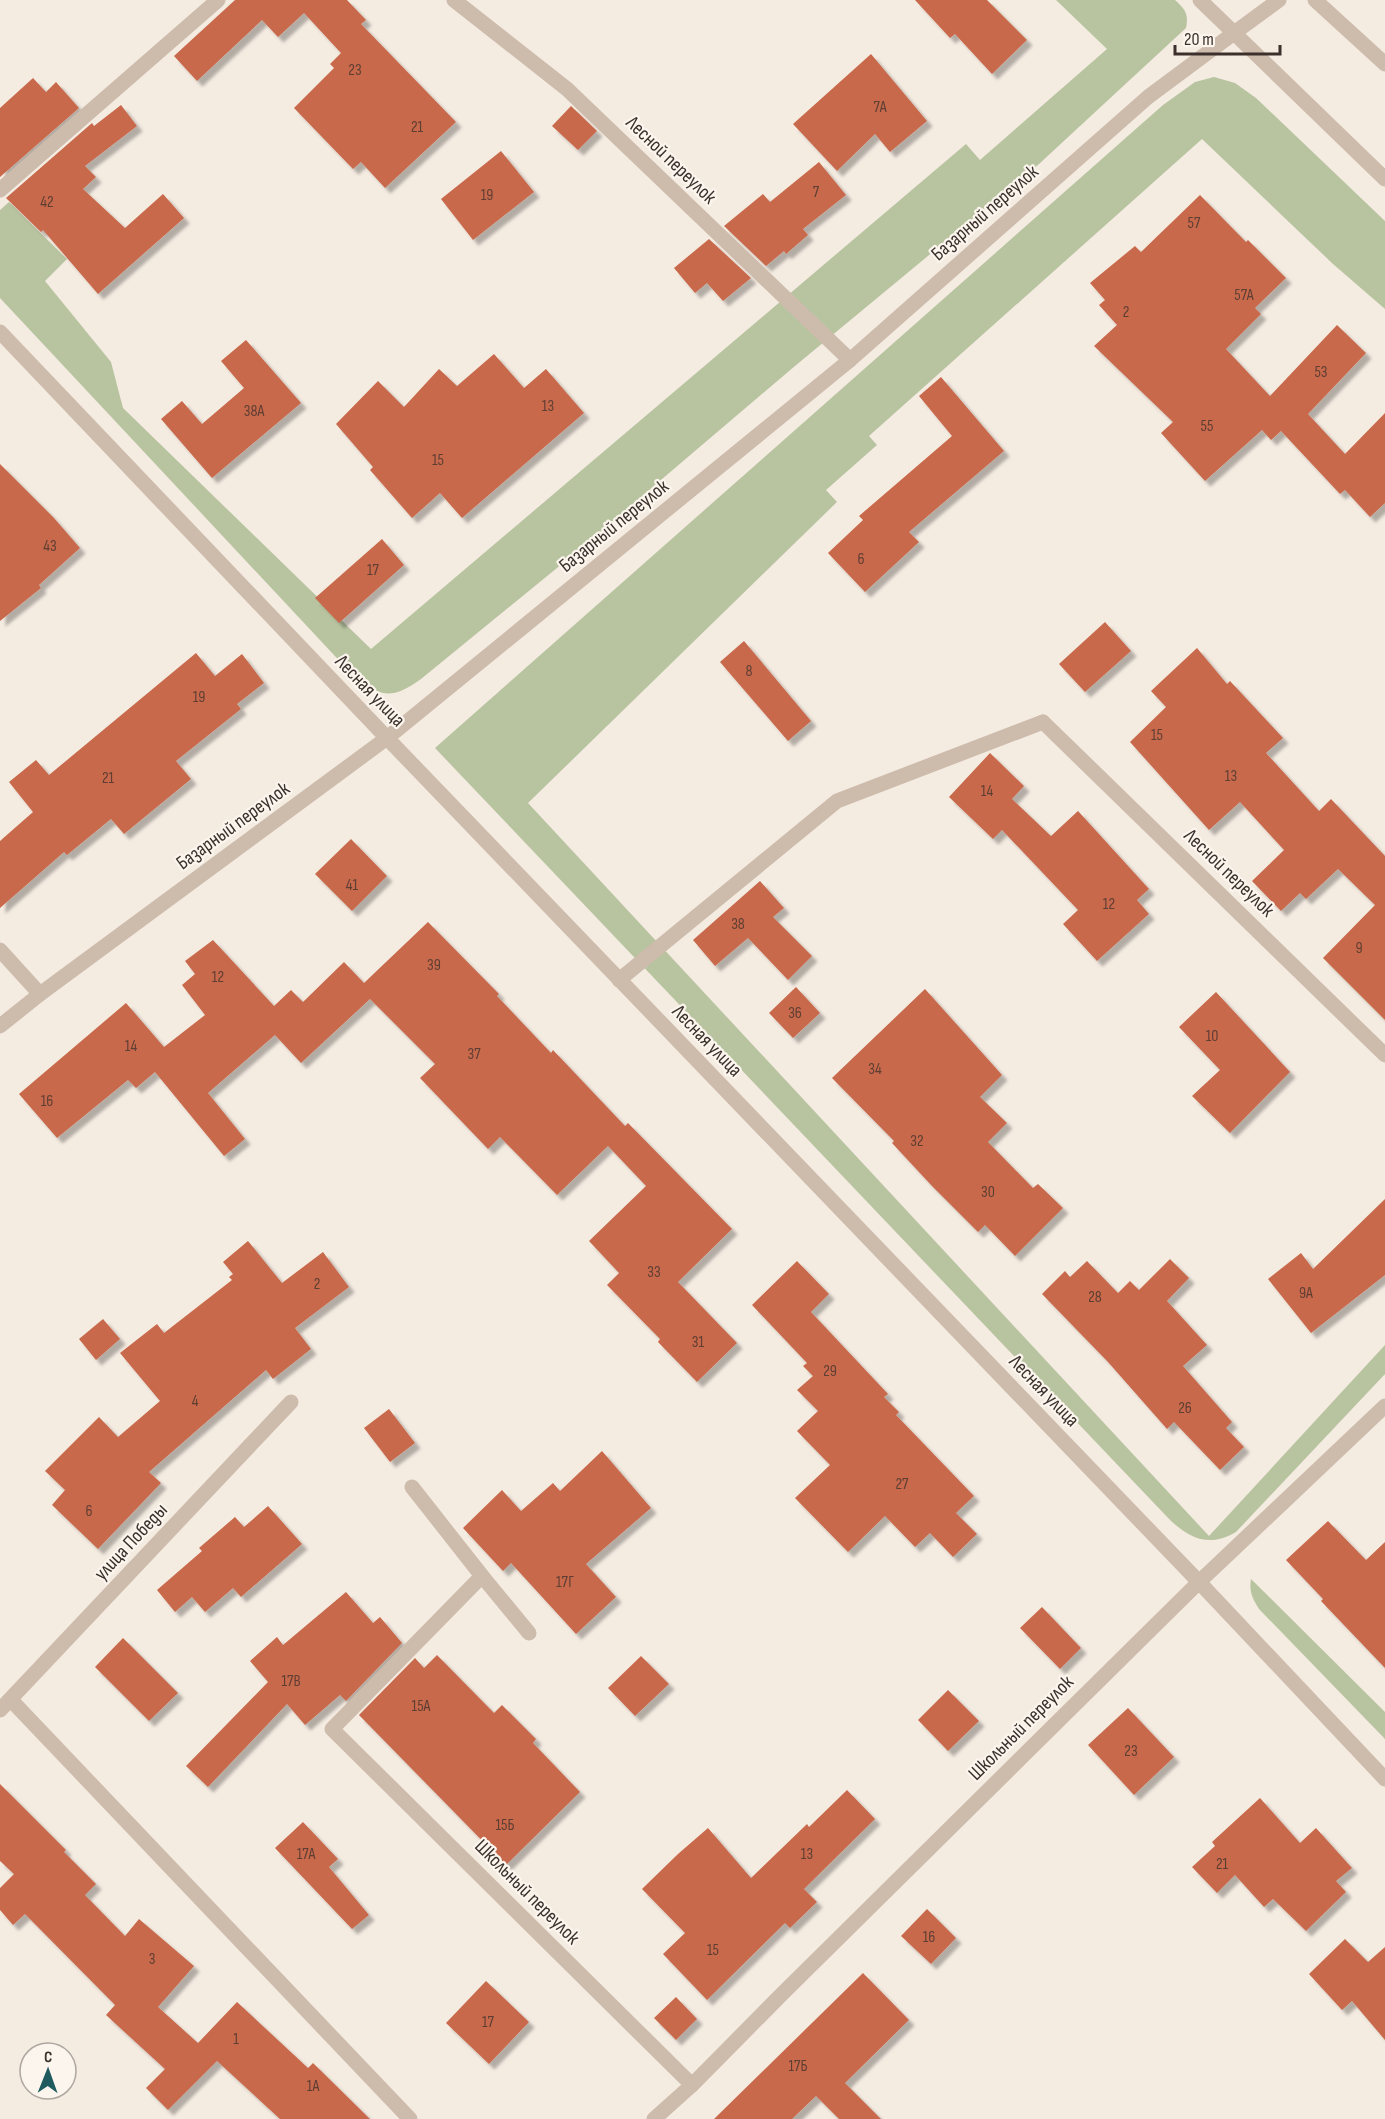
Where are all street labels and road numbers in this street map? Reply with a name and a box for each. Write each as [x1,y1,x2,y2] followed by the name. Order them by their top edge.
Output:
[620,110,721,209] street label: Лесной переулок
[926,160,1044,266] street label: Базарный переулок
[554,474,674,578] street label: Базарный переулок
[329,649,410,732] street label: Лесная улица
[172,777,295,875] street label: Базарный переулок
[1178,823,1279,922] street label: Лесной переулок
[666,999,747,1082] street label: Лесная улица
[1003,1349,1084,1432] street label: Лесная улица
[89,1498,173,1586] street label: улица Победы
[963,1670,1079,1786] street label: Школьный переулок
[469,1834,585,1950] street label: Школьный переулок

